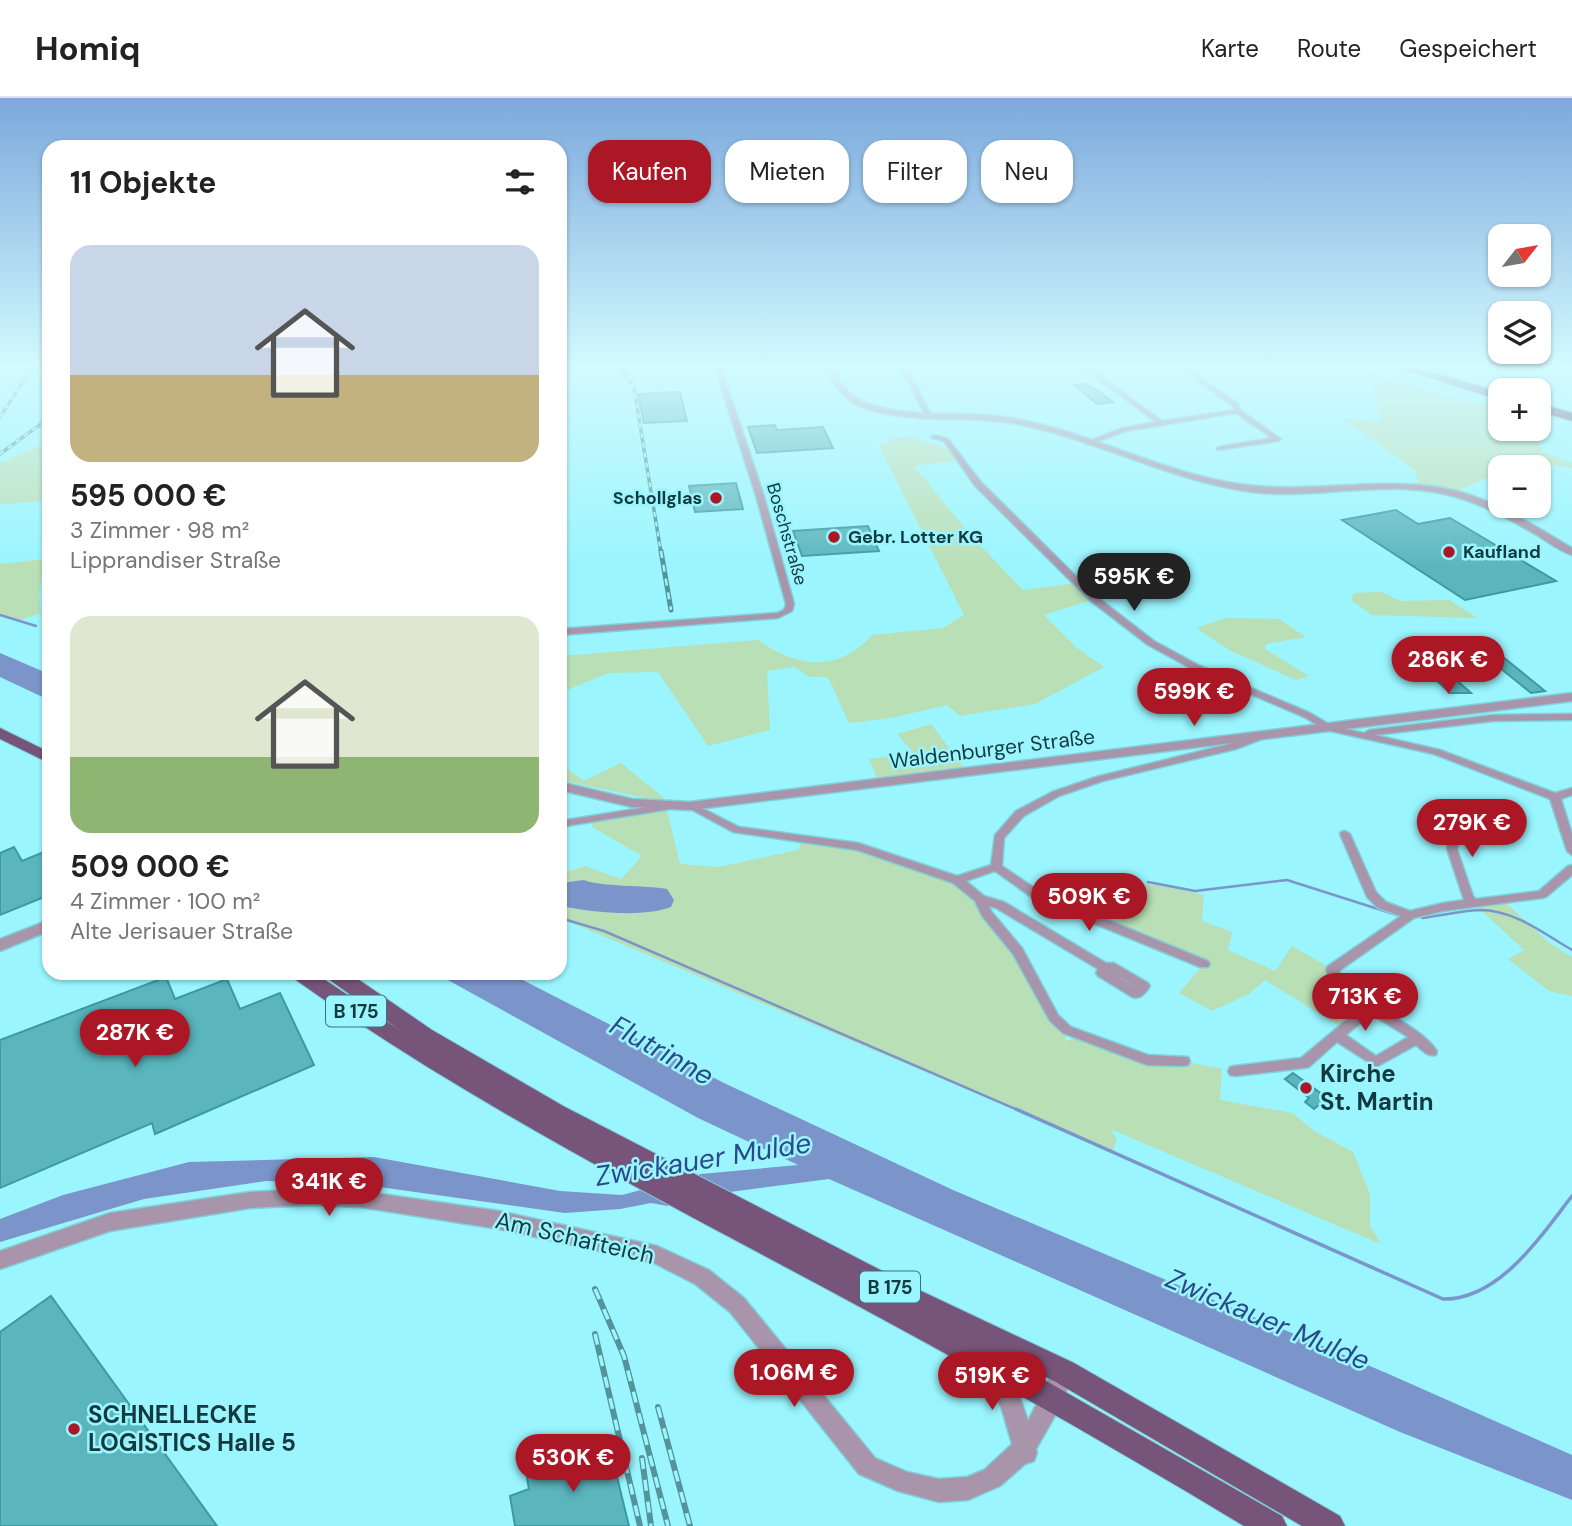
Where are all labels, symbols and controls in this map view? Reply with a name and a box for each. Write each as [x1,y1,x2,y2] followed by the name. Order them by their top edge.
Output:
[35,27,140,70] text: Homiq
[1201,33,1259,64] text: Karte
[1297,33,1361,64] text: Route
[1399,33,1537,64] text: Gespeichert
[588,140,711,203] chip: Kaufen
[725,140,849,203] chip: Mieten
[863,140,967,203] chip: Filter
[981,140,1073,203] chip: Neu
[70,163,216,202] text: 11 Objekte
[501,163,539,201] icon: filters
[1488,224,1550,287] north arrow
[1488,224,1551,518] map controls
[242,290,368,416] icon: home
[1488,301,1551,364] button: layers
[1488,378,1551,441] button: +
[1488,455,1551,518] button: −
[70,476,227,515] text: 595 000 €
[761,480,813,588] street label: Boschstraße
[613,486,702,510] place label: Schollglas
[708,490,724,506] marker: Schollglas
[70,515,249,545] text: 3 Zimmer · 98 m²
[848,525,983,549] place label: Gebr. Lotter KG
[826,529,842,545] marker: Gebr. Lotter KG
[1463,540,1541,564] place label: Kaufland
[1441,544,1457,560] marker: Kaufland
[70,545,281,575] text: Lipprandiser Straße
[1077,554,1191,613] pin: 595K €
[1093,561,1175,591] text: 595K €
[1391,636,1505,696] pin: 286K €
[1408,644,1488,674] text: 286K €
[242,661,368,787] icon: home
[1137,668,1251,728] pin: 599K €
[1153,676,1235,706] text: 599K €
[888,722,1096,776] street label: Waldenburger Straße
[1415,800,1529,859] pin: 279K €
[1433,807,1511,837] text: 279K €
[70,847,230,886] text: 509 000 €
[1032,874,1146,933] pin: 509K €
[1047,881,1131,911] text: 509K €
[70,886,260,916] text: 4 Zimmer · 100 m²
[70,916,293,946] text: Alte Jerisauer Straße
[1308,974,1422,1033] pin: 713K €
[1328,981,1402,1011] text: 713K €
[326,995,386,1026] road number: B 175
[603,1007,720,1094] water label: Flutrinne
[78,1010,192,1069] pin: 287K €
[96,1017,174,1047] text: 287K €
[1320,1058,1434,1117] place label: Kirche St. Martin
[1298,1080,1314,1096] marker: Kirche St. Martin
[592,1124,814,1195] water label: Zwickauer Mulde
[272,1158,386,1218] pin: 341K €
[291,1166,367,1196] text: 341K €
[493,1204,658,1271] street label: Am Schafteich
[1160,1260,1375,1379] water label: Zwickauer Mulde
[860,1272,920,1302] road number: B 175
[729,1350,859,1409] pin: 1.06M €
[935,1352,1049,1412] pin: 519K €
[750,1357,838,1387] text: 1.06M €
[954,1360,1030,1390] text: 519K €
[88,1399,296,1458] place label: SCHNELLECKE LOGISTICS Halle 5
[66,1421,82,1437] marker: SCHNELLECKE LOGISTICS Halle 5
[516,1434,630,1494] pin: 530K €
[532,1442,614,1472] text: 530K €

